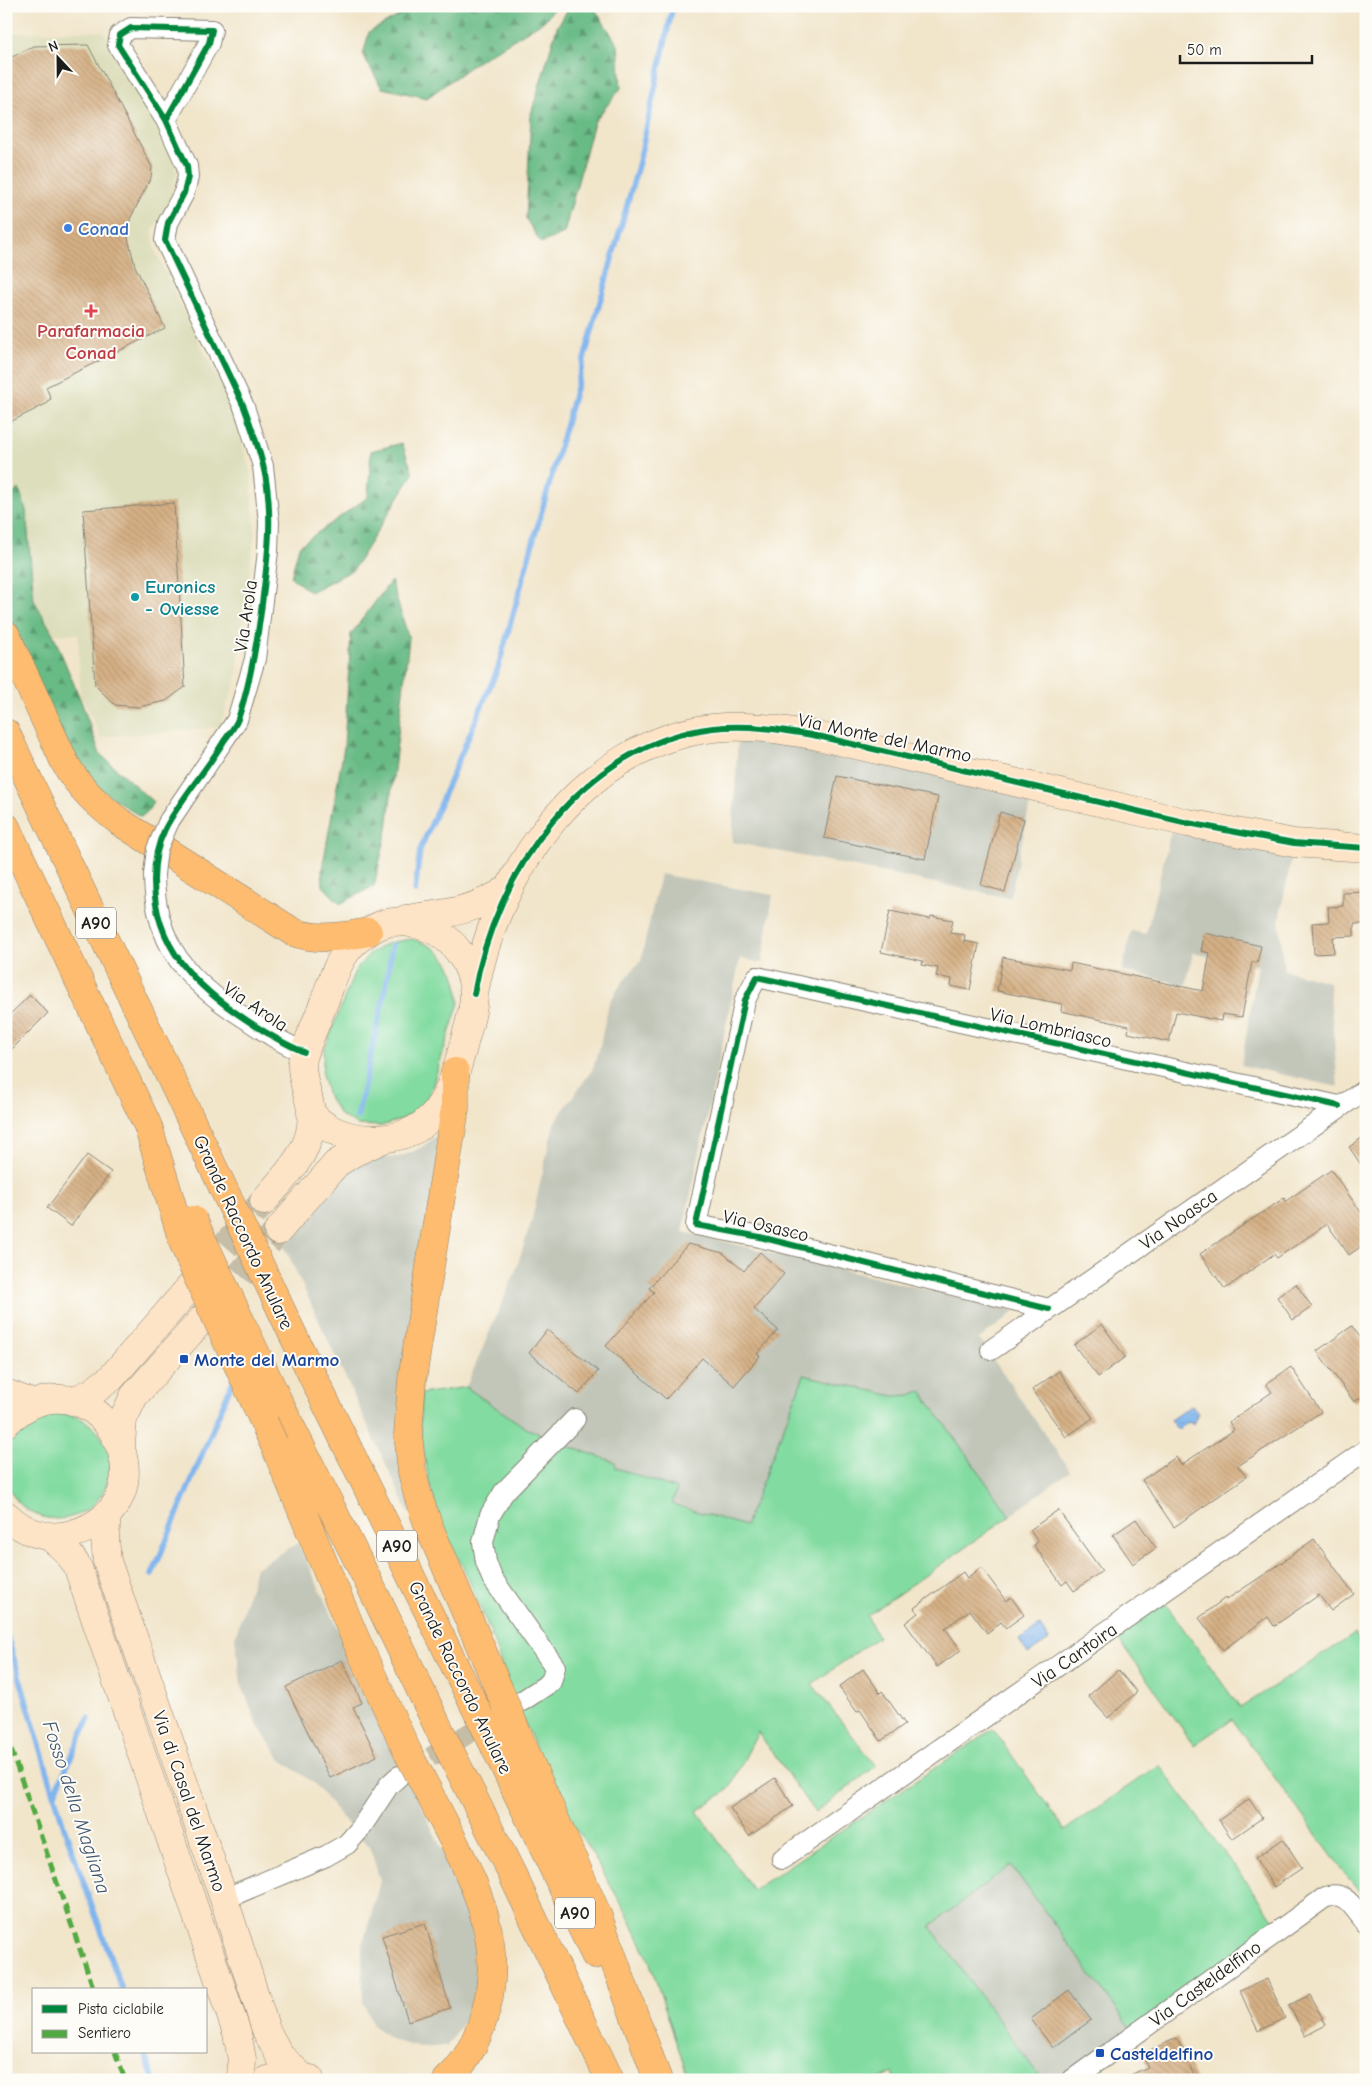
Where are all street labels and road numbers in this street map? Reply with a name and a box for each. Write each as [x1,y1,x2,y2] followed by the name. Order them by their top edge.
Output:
[230,578,262,654] street label: Via Arola
[796,709,974,767] street label: Via Monte del Marmo
[76,908,116,938] road number: A90
[219,977,292,1036] street label: Via Arola
[988,1003,1114,1053] street label: Via Lombriasco
[188,1132,298,1333] street label: Grande Raccordo Anulare
[1135,1185,1222,1255] street label: Via Noasca
[721,1205,811,1247] street label: Via Osasco
[377,1530,417,1562] road number: A90
[404,1577,516,1777] street label: Grande Raccordo Anulare
[1028,1618,1121,1693] street label: Via Cantoira
[148,1708,230,1895] street label: Via di Casal del Marmo
[555,1898,595,1929] road number: A90
[1146,1936,1266,2032] street label: Via Casteldelfino

